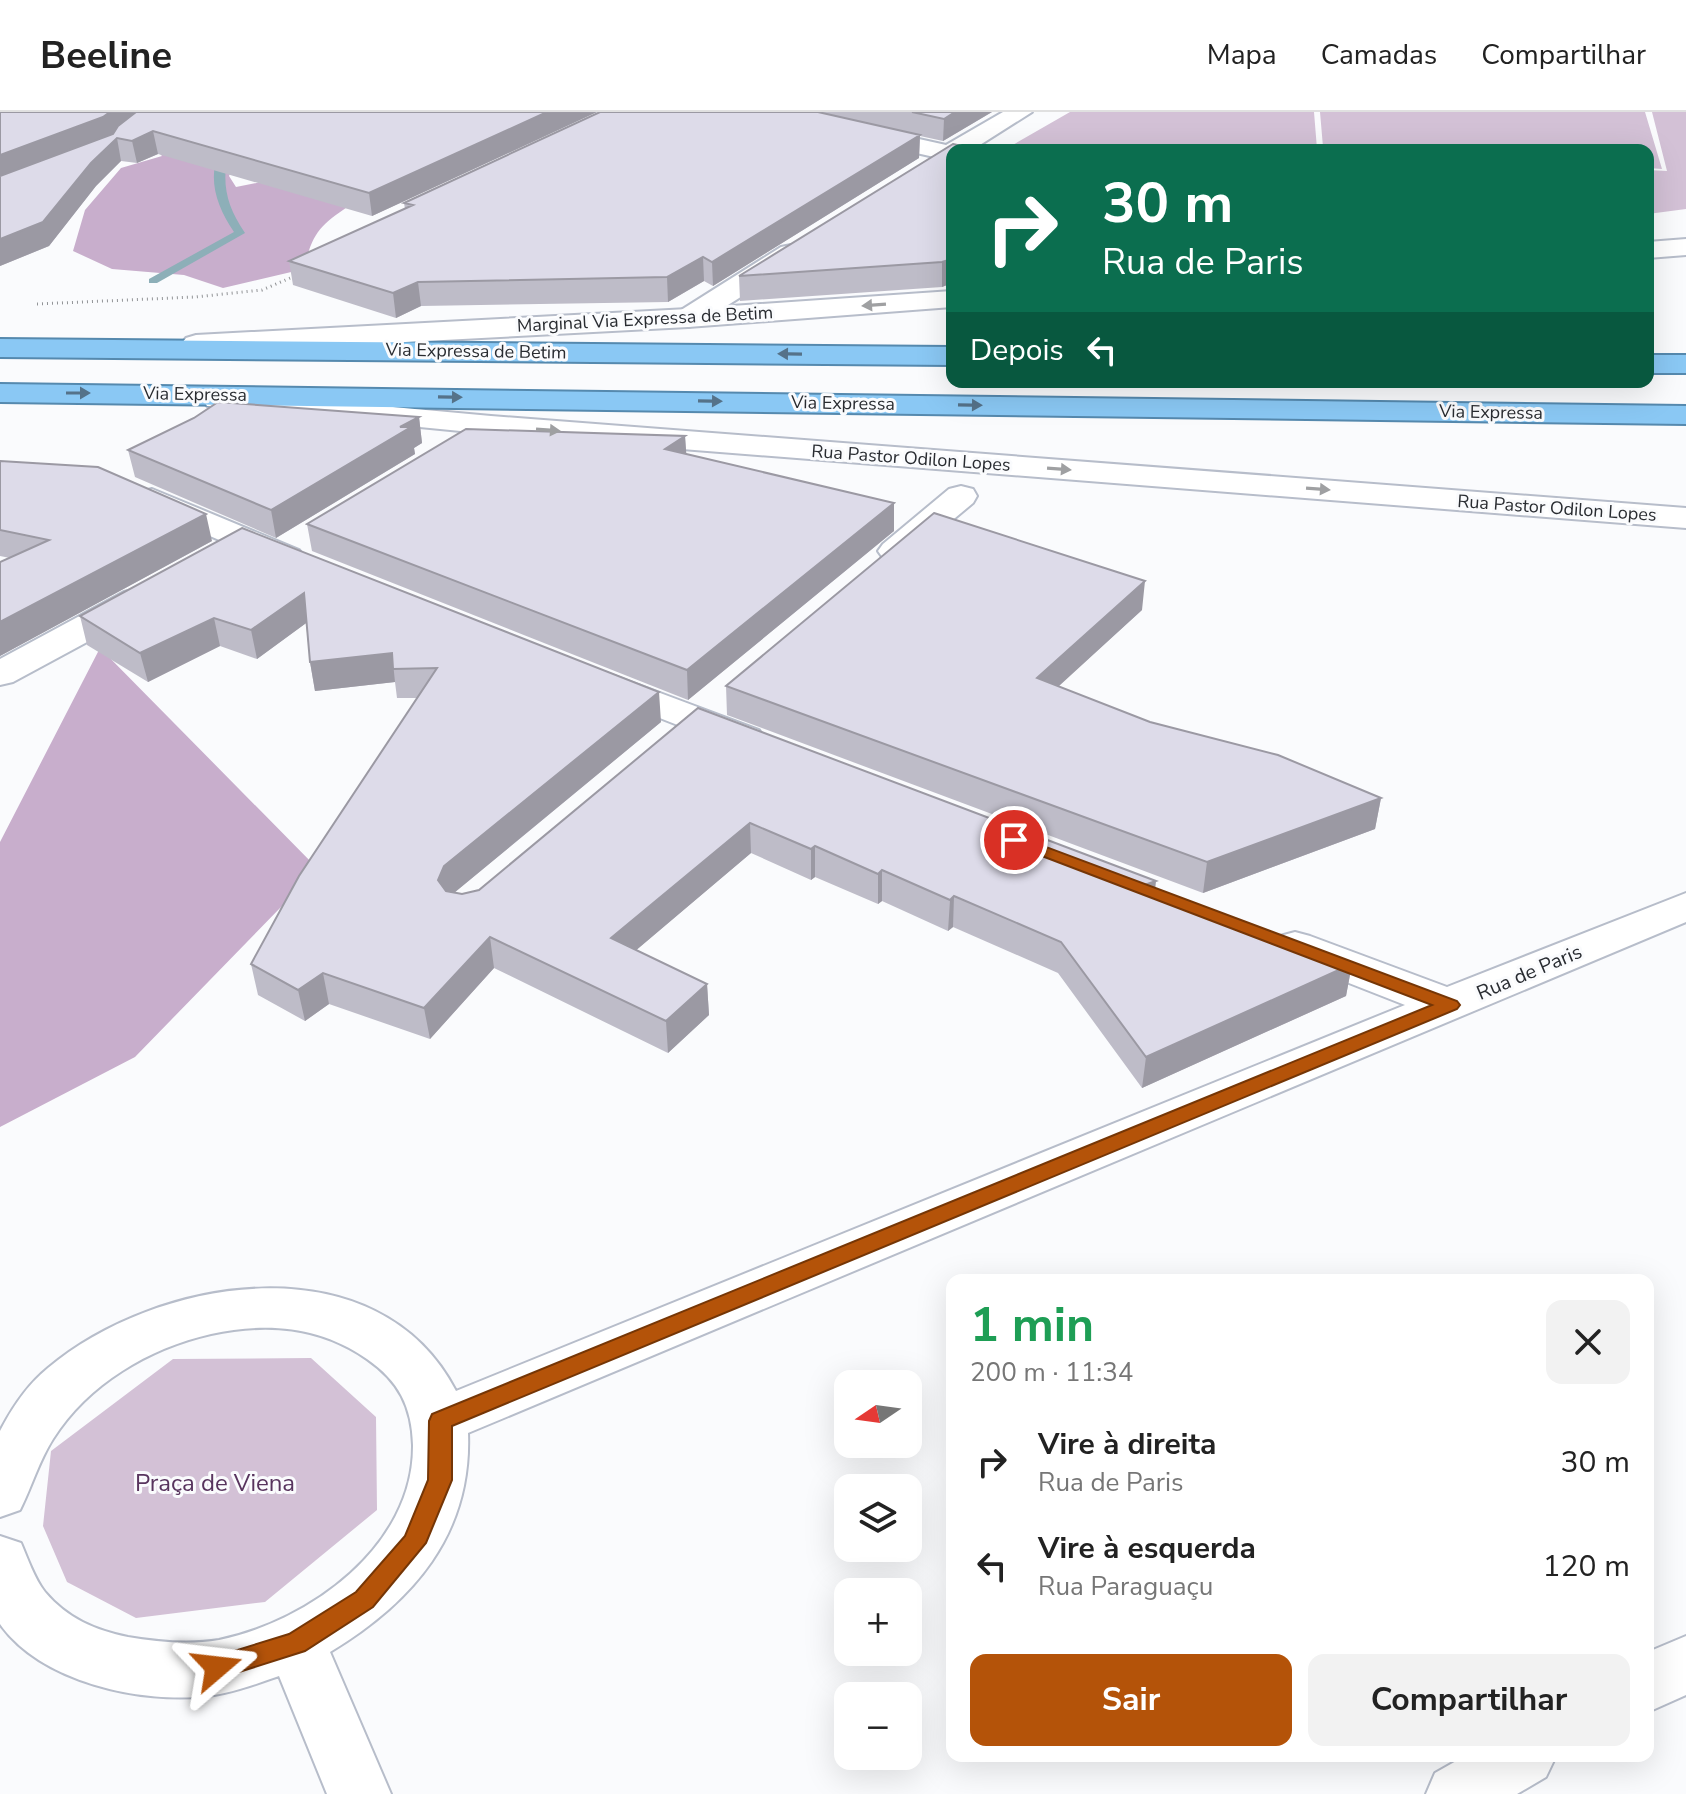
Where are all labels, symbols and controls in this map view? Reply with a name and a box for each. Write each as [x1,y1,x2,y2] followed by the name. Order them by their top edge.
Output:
[40,30,172,81] text: Beeline
[1207,36,1277,74] text: Mapa
[1321,36,1437,74] text: Camadas
[1481,36,1646,74] text: Compartilhar
[1102,165,1233,242] text: 30 m
[970,176,1074,280] icon: right
[1102,238,1304,287] text: Rua de Paris
[861,299,886,312] one-way arrow
[516,300,774,338] street label: Marginal Via Expressa de Betim
[1080,328,1124,372] icon: left
[970,330,1064,371] text: Depois
[384,337,567,365] street label: Via Expressa de Betim
[777,348,802,360] one-way arrow
[142,381,247,407] street label: Via Expressa
[66,387,91,399] one-way arrow
[790,390,895,416] street label: Via Expressa
[438,391,463,403] one-way arrow
[698,395,723,407] one-way arrow
[958,398,983,411] one-way arrow
[1438,399,1543,425] street label: Via Expressa
[536,423,561,436] one-way arrow
[811,439,1011,477] street label: Rua Pastor Odilon Lopes
[1047,463,1072,476] one-way arrow
[1306,483,1331,496] one-way arrow
[1457,489,1657,527] street label: Rua Pastor Odilon Lopes
[980,806,1048,874] pin
[992,818,1036,862] icon: arrive
[1472,938,1586,1007] street label: Rua de Paris
[970,1292,1094,1358] text: 1 min
[1546,1300,1630,1384] button: close
[970,1355,1133,1390] text: 200 m · 11:34
[834,1370,922,1458] north arrow
[834,1370,922,1770] map controls
[1038,1424,1216,1465] text: Vire à direita
[970,1440,1014,1484] icon: right
[1561,1442,1630,1483] text: 30 m
[1038,1465,1184,1500] text: Rua de Paris
[135,1467,295,1499] park label: Praça de Viena
[834,1474,922,1562] button: layers
[1038,1528,1256,1569] text: Vire à esquerda
[970,1544,1014,1588] icon: left
[1543,1546,1630,1587] text: 120 m
[1038,1569,1213,1604] text: Rua Paraguaçu
[834,1578,922,1666] button: +
[175,1625,259,1709] position arrow
[970,1654,1292,1746] button: Sair
[1308,1654,1630,1746] button: Compartilhar
[834,1682,922,1770] button: −

